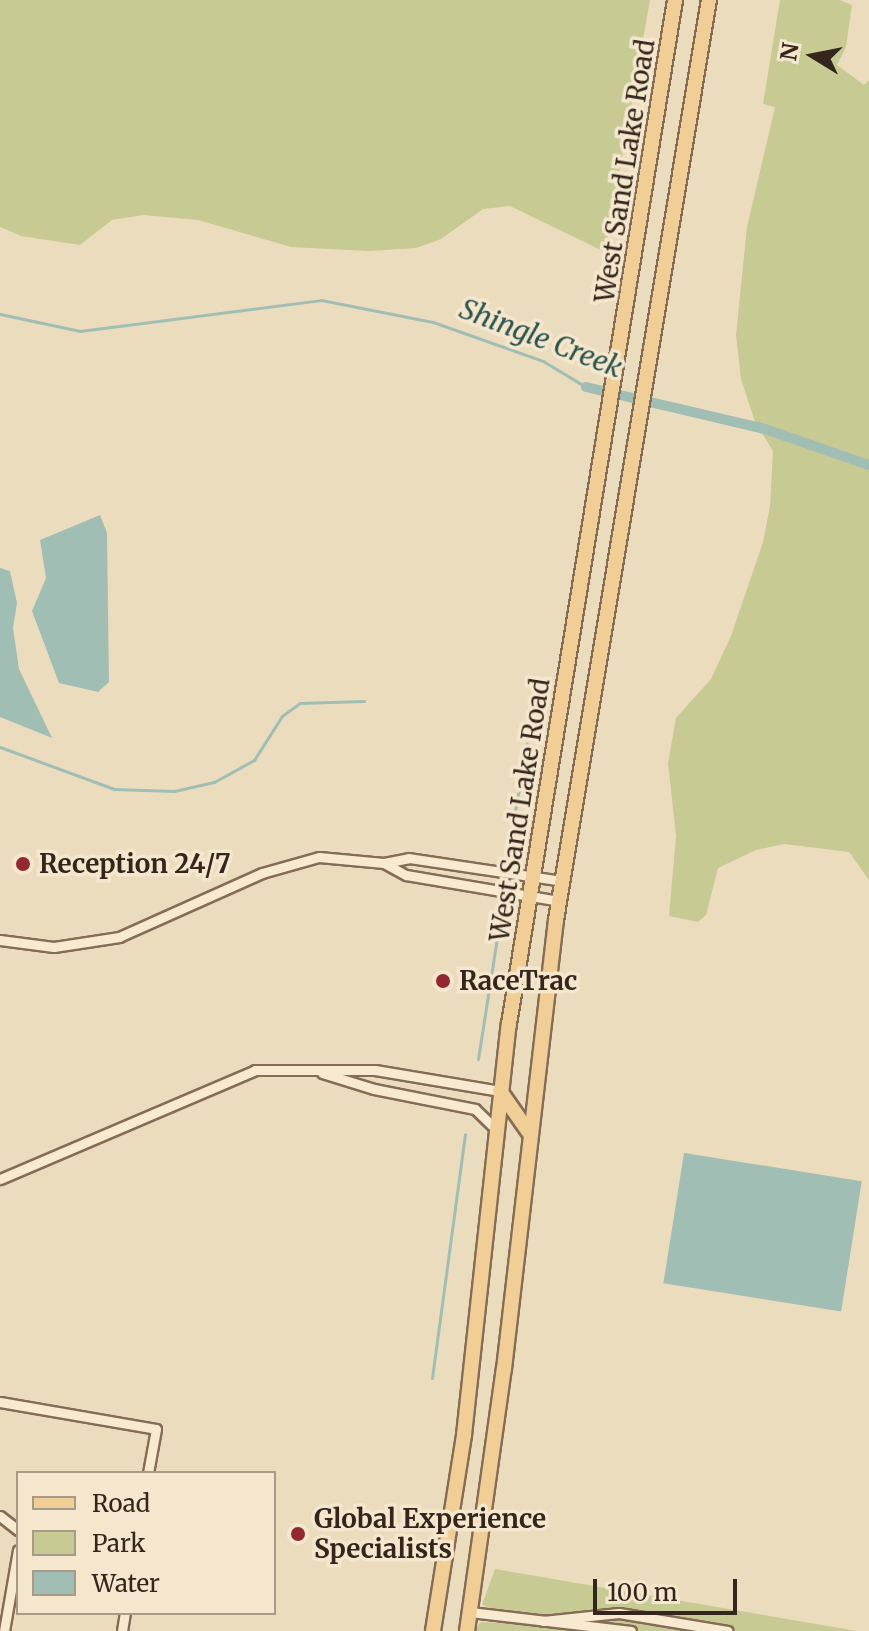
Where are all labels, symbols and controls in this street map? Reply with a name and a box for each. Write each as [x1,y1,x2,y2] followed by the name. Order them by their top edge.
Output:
[773,16,853,96] north arrow
[589,37,661,305] street label: West Sand Lake Road
[774,41,805,63] text: N
[455,292,627,384] water label: Shingle Creek
[484,676,556,944] street label: West Sand Lake Road
[39,848,231,880] place label: Reception 24/7
[14,855,32,873] marker: Reception 24/7
[459,965,577,997] place label: RaceTrac
[434,972,452,990] marker: RaceTrac
[16,1471,276,1615] legend
[92,1488,150,1519] text: Road
[314,1503,546,1564] place label: Global Experience Specialists
[289,1525,307,1543] marker: Global Experience Specialists
[92,1528,145,1559] text: Park
[597,1563,741,1613] scale bar
[92,1568,160,1599] text: Water
[607,1577,677,1608] text: 100 m

